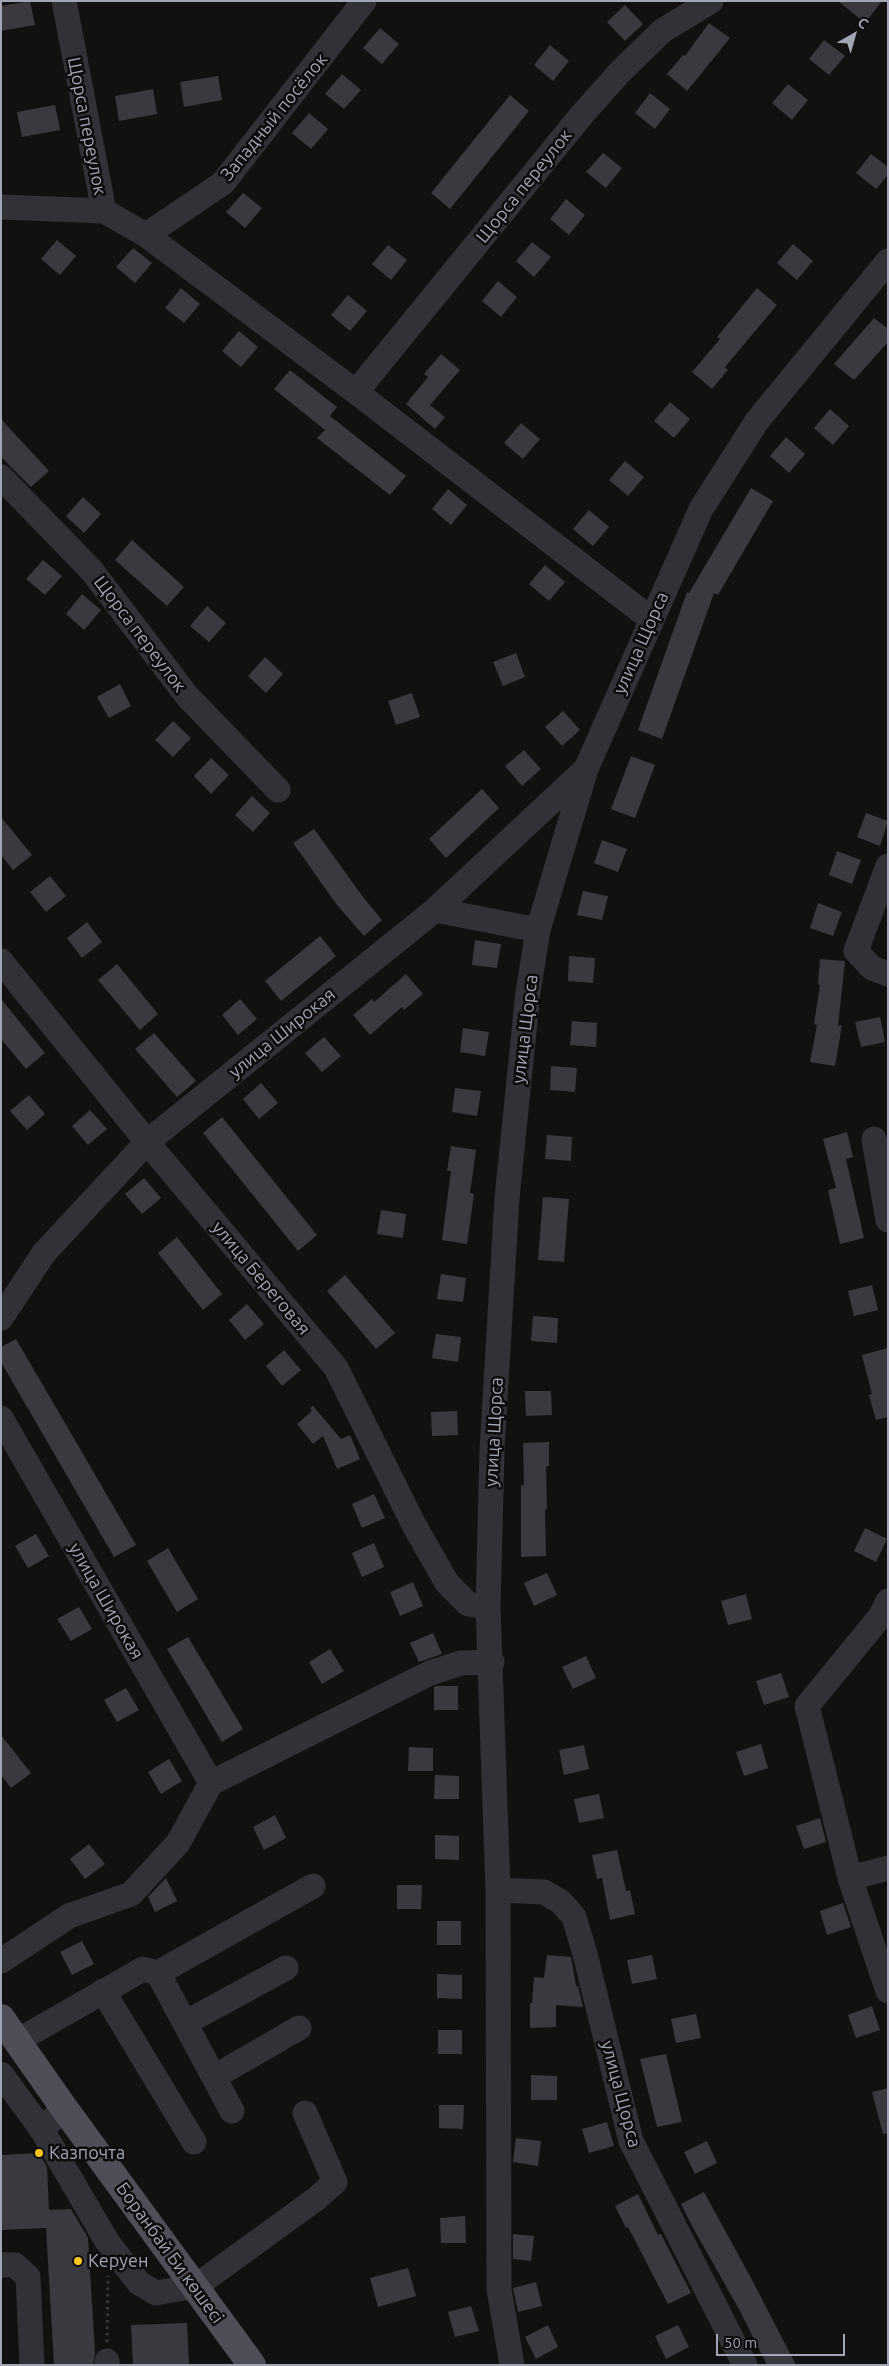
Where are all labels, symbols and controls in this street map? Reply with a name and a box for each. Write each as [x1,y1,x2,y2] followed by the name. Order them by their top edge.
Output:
[829,10,879,60] north arrow
[855,14,872,32] text: С
[216,49,332,185] street label: Западный посёлок
[63,55,111,197] street label: Щорса переулок
[472,125,576,247] street label: Щорса переулок
[89,572,191,696] street label: Щорса переулок
[609,588,673,698] street label: улица Щорса
[508,973,542,1085] street label: улица Щорса
[224,983,340,1083] street label: улица Широкая
[207,1217,315,1339] street label: улица Береговая
[480,1377,508,1487] street label: улица Щорса
[64,1539,148,1663] street label: улица Широкая
[596,2038,646,2150] street label: улица Щорса
[49,2142,125,2164] place label: Казпочта
[33,2147,45,2159] marker: Казпочта
[112,2178,228,2328] street label: Боранбай Би көшесі
[88,2250,148,2272] place label: Керуен
[72,2255,84,2267] marker: Керуен
[719,2324,848,2356] scale bar
[724,2334,757,2351] text: 50 m

